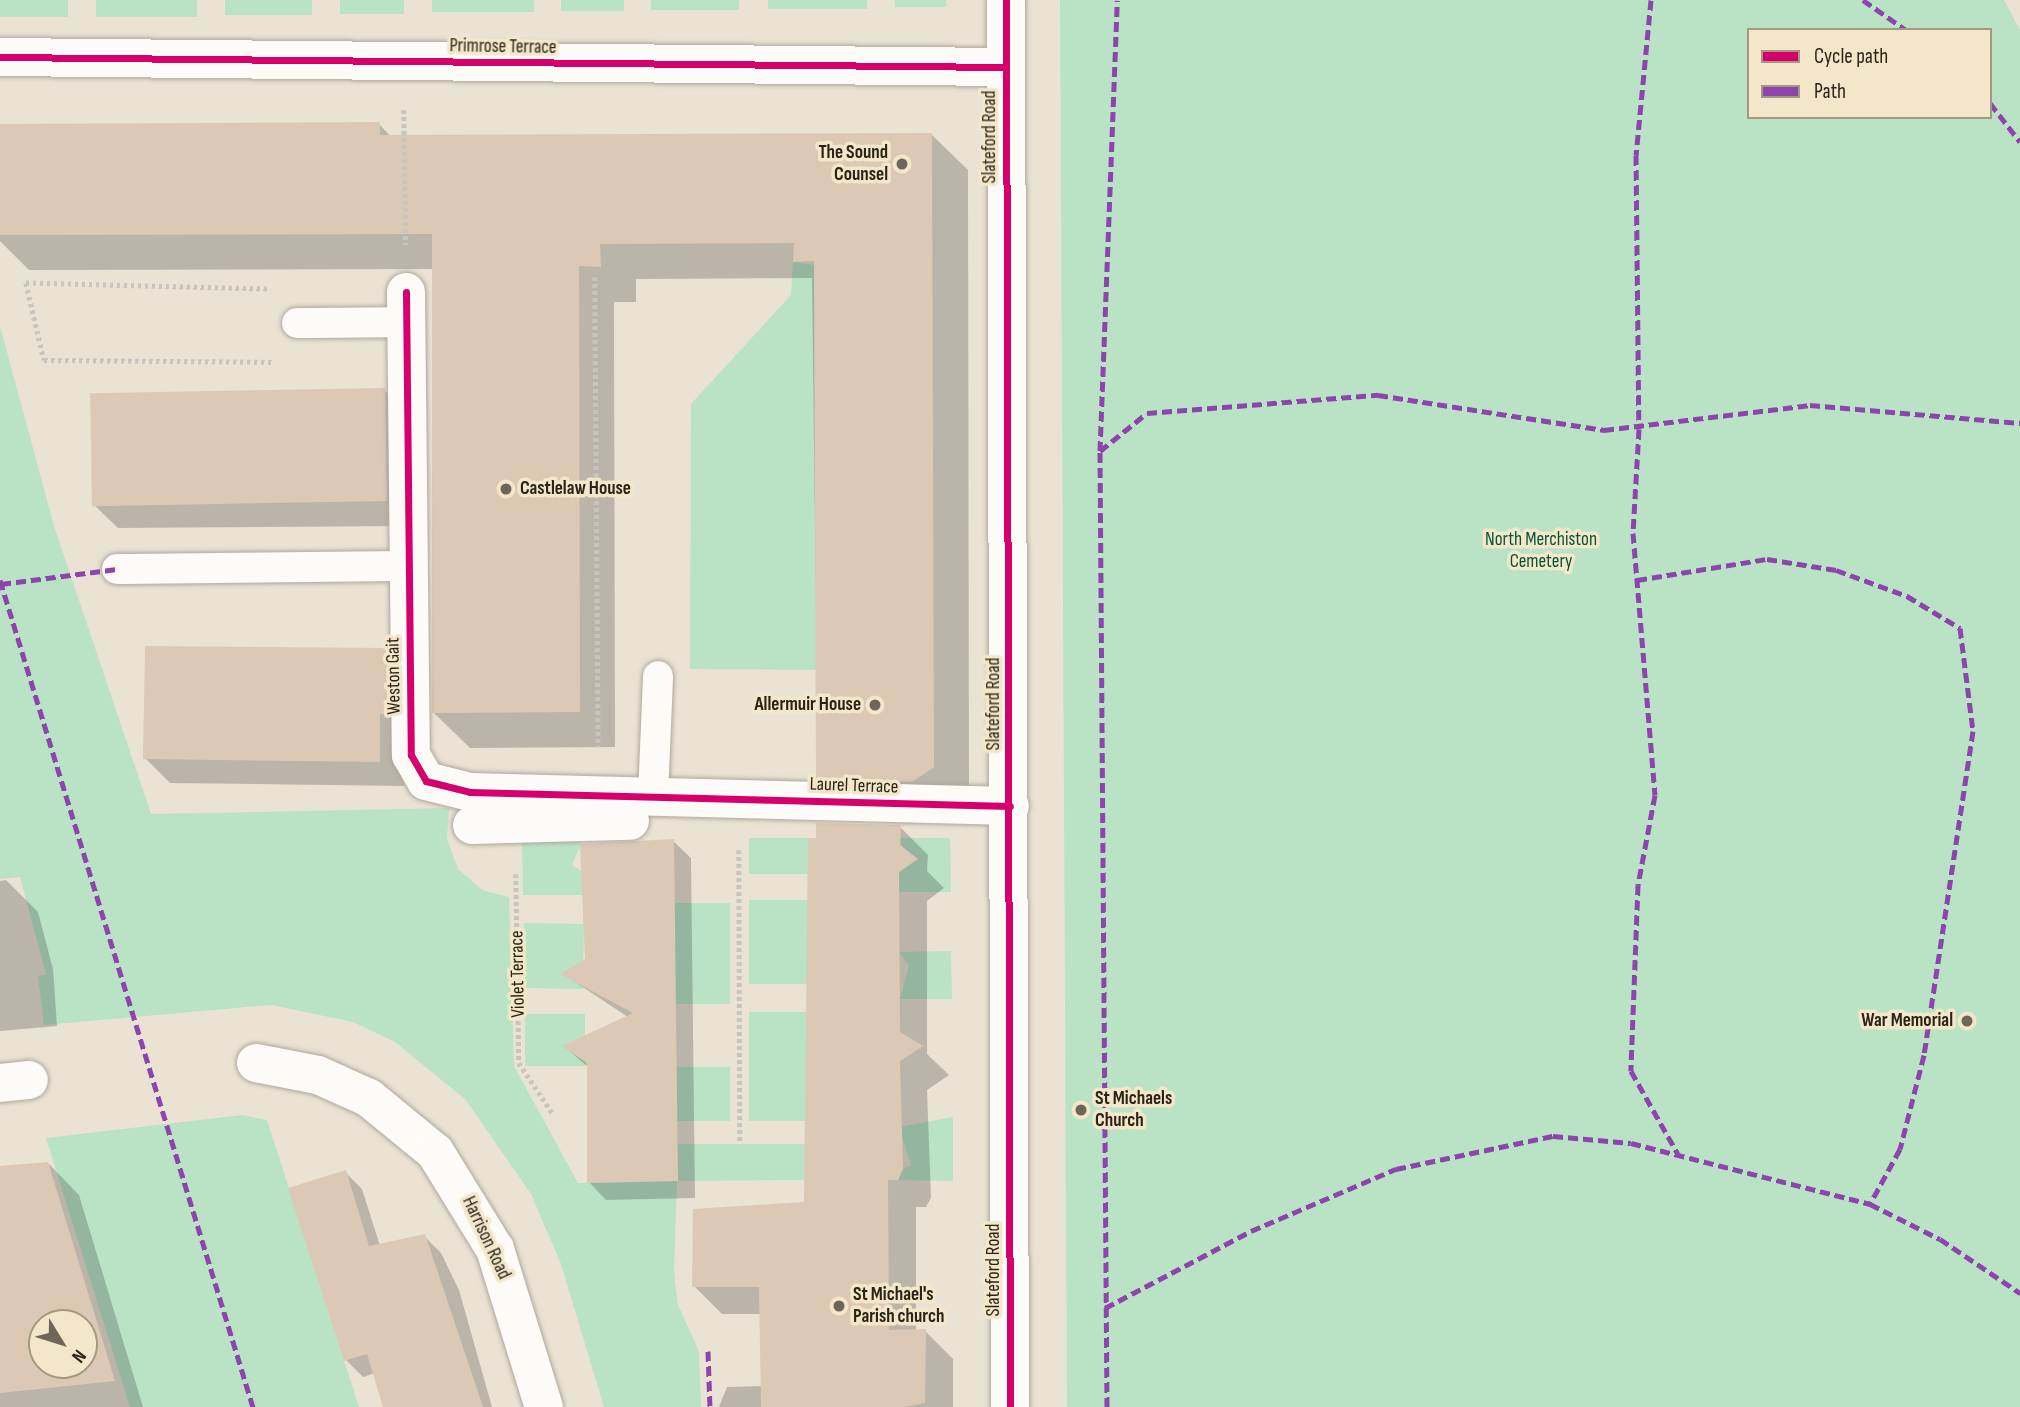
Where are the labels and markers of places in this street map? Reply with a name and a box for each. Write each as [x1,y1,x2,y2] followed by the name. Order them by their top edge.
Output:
[818,142,888,186] place label: The Sound Counsel
[894,156,910,172] marker: The Sound Counsel
[520,478,631,500] place label: Castlelaw House
[498,481,514,497] marker: Castlelaw House
[754,694,861,716] place label: Allermuir House
[867,697,883,713] marker: Allermuir House
[1861,1010,1953,1032] place label: War Memorial
[1959,1013,1975,1029] marker: War Memorial
[1095,1088,1172,1132] place label: St Michaels Church
[1073,1102,1089,1118] marker: St Michaels Church
[853,1284,945,1328] place label: St Michael's Parish church
[831,1298,847,1314] marker: St Michael's Parish church

